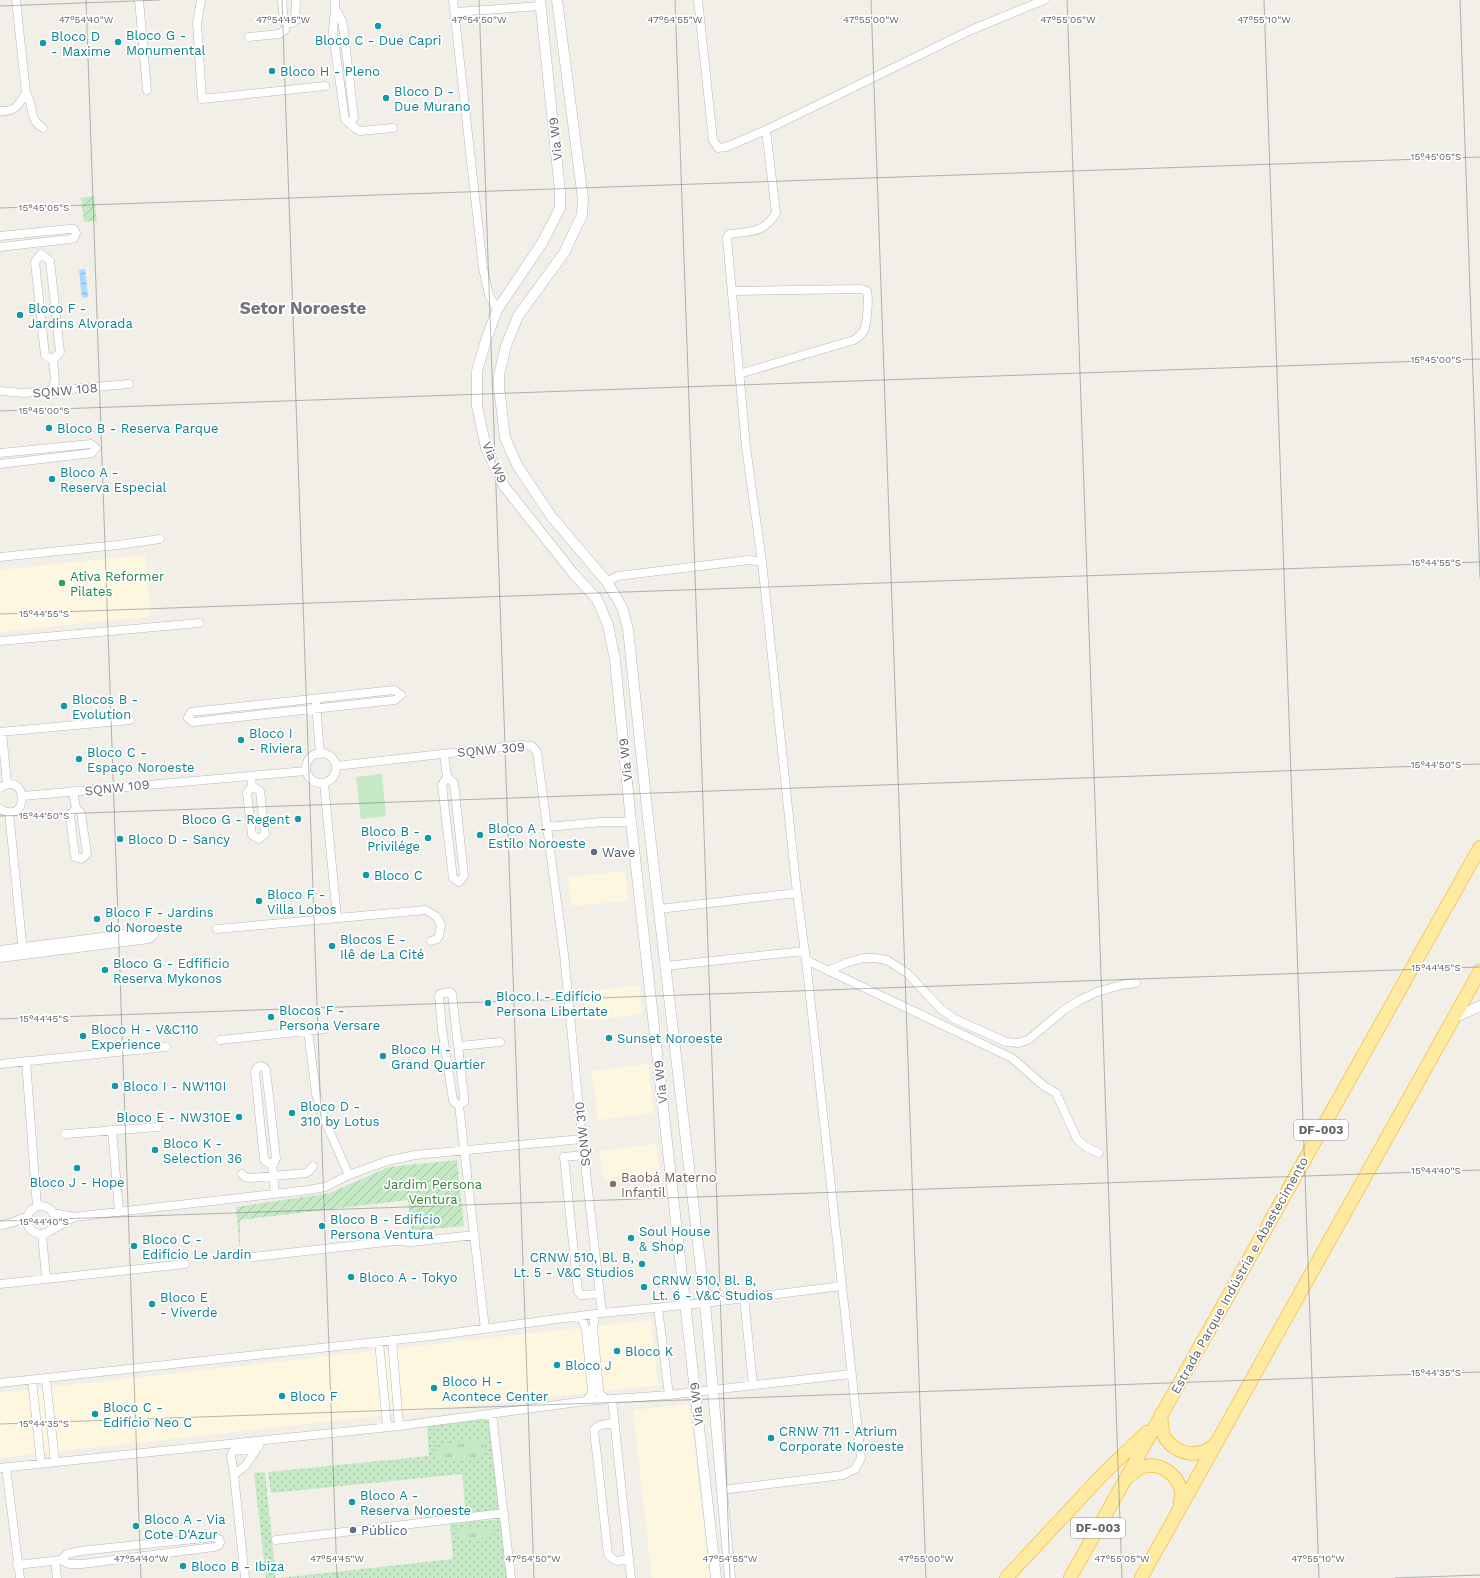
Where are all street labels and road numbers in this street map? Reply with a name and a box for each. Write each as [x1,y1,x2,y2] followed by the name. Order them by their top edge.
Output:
[546,116,565,161] street label: Via W9
[32,380,98,401] street label: SQNW 108
[479,439,510,485] street label: Via W9
[616,737,635,782] street label: Via W9
[457,739,526,760] street label: SQNW 309
[84,777,150,798] street label: SQNW 109
[651,1059,670,1104] street label: Via W9
[572,1101,593,1167] street label: SQNW 310
[1294,1120,1348,1140] road number: DF-003
[1168,1154,1311,1396] street label: Estrada Parque Indústria e Abastecimento
[687,1381,706,1426] street label: Via W9
[1071,1518,1125,1538] road number: DF-003

